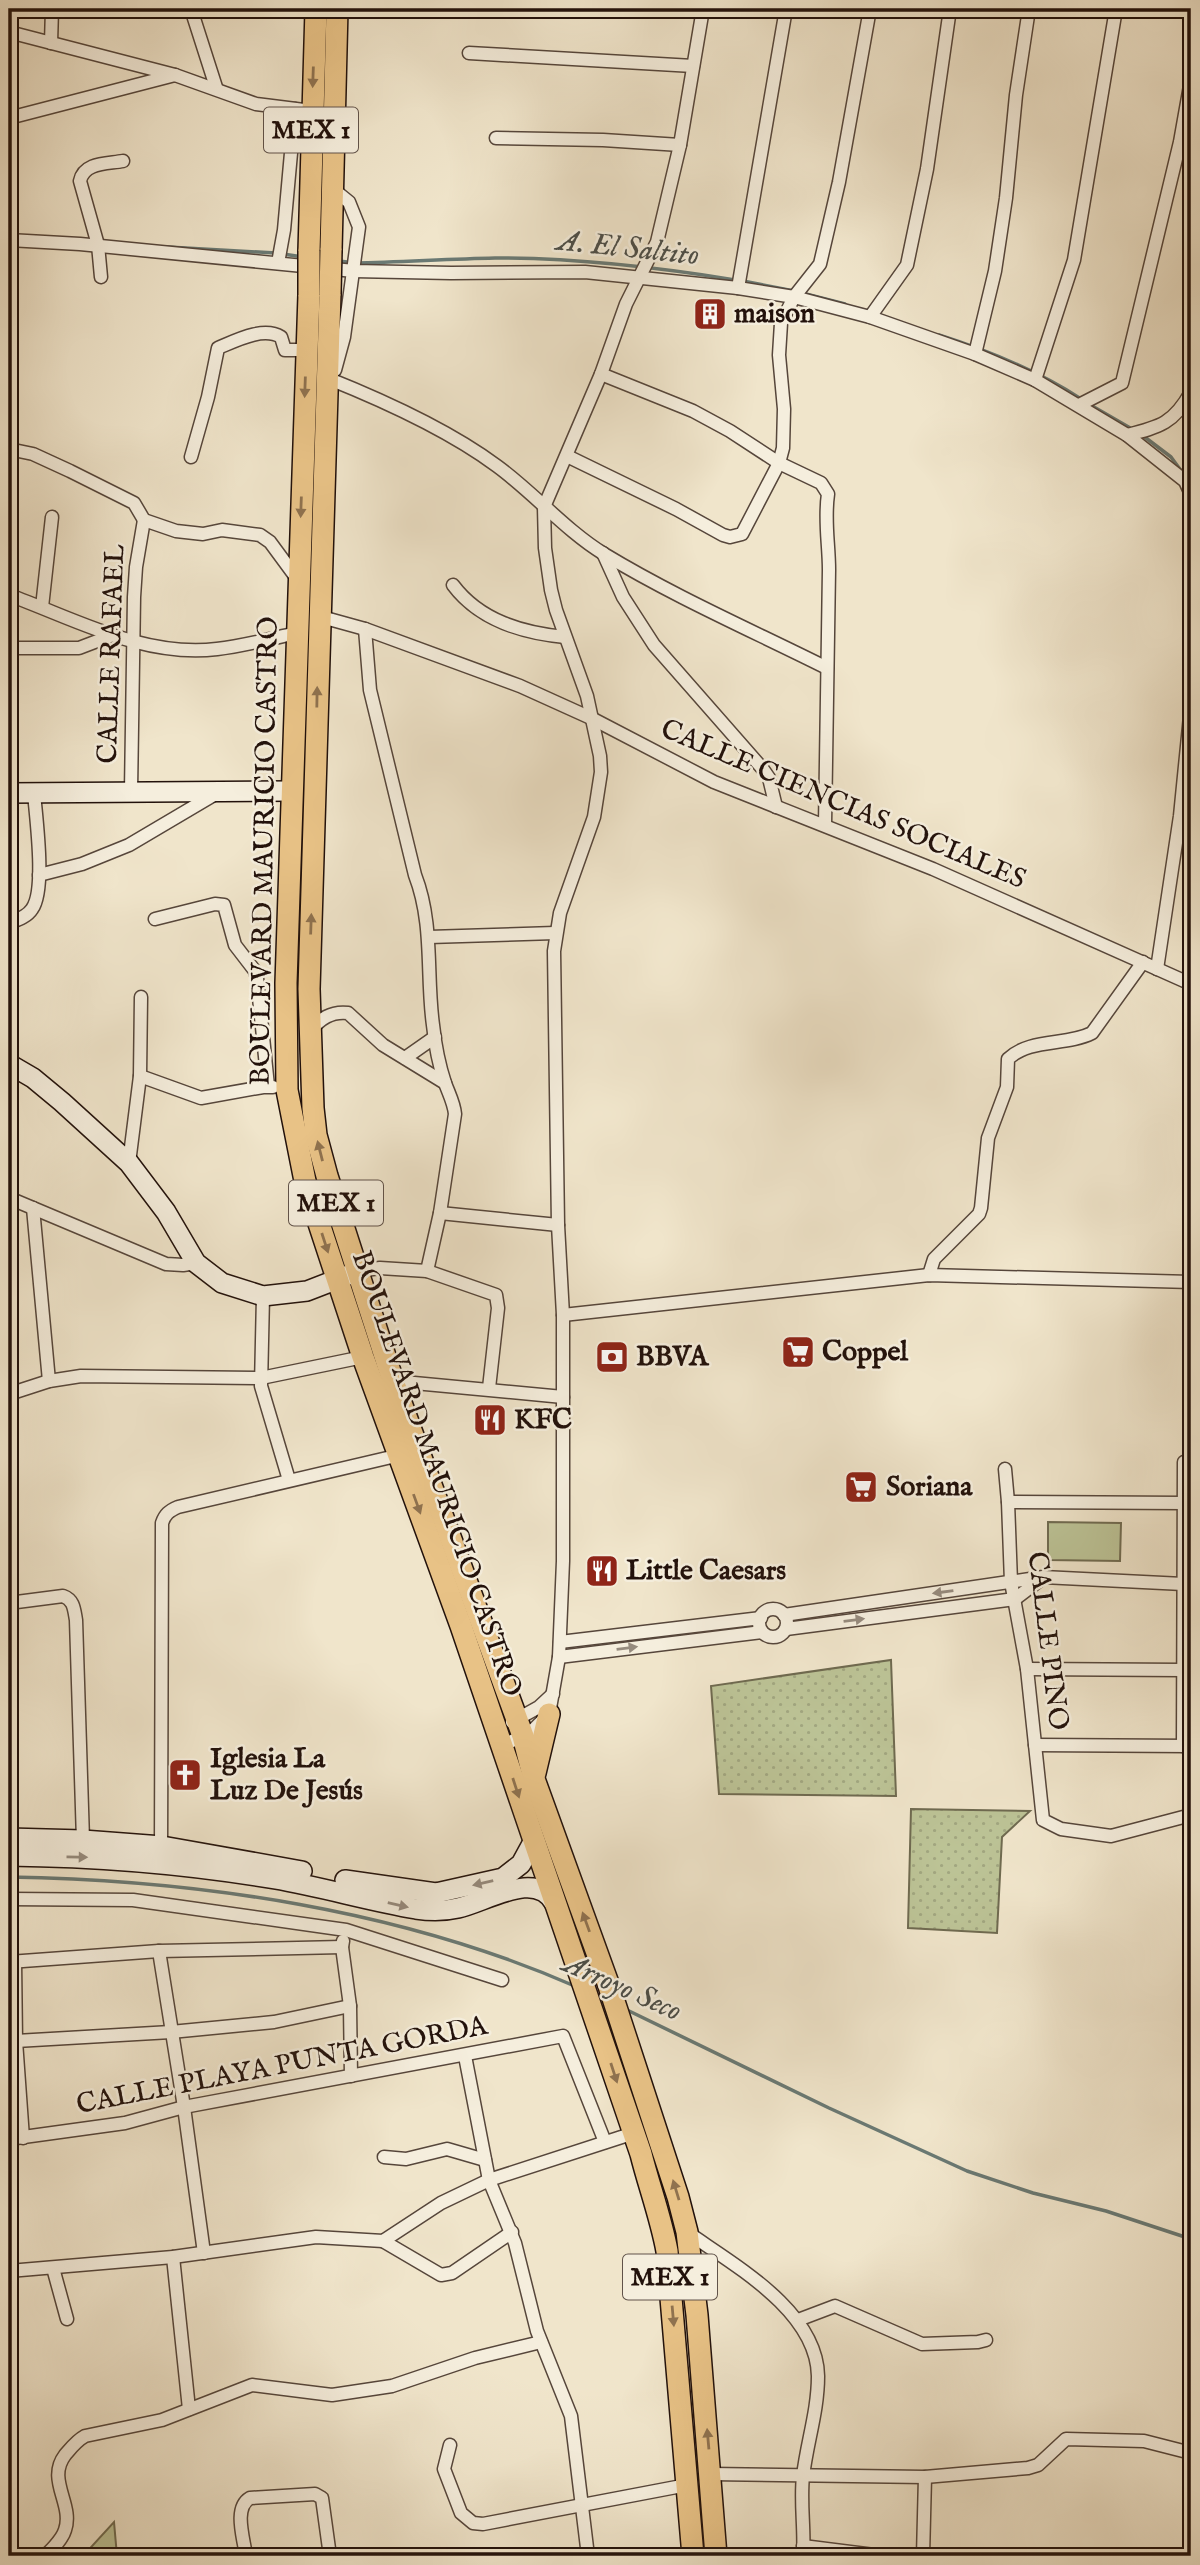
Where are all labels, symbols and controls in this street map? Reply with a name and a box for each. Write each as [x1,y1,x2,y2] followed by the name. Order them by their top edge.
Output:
[307,66,318,88] one-way arrow
[264,108,358,153] road number: MEX 1
[552,222,701,275] water label: A. El Saltito
[691,295,729,333] building icon: maison
[734,297,815,332] place label: maison
[300,377,311,399] one-way arrow
[296,496,307,518] one-way arrow
[91,544,133,764] street label: CALLE RAFAEL
[243,616,287,1086] street label: BOULEVARD MAURICIO CASTRO
[312,686,323,708] one-way arrow
[655,712,1031,898] street label: CALLE CIENCIAS SOCIALES
[305,913,317,935] one-way arrow
[315,1140,325,1161] one-way arrow
[289,1180,383,1226] road number: MEX 1
[321,1233,331,1254] one-way arrow
[343,1246,529,1702] street label: BOULEVARD MAURICIO CASTRO
[779,1333,817,1371] supermarket icon: Coppel
[822,1335,909,1370] place label: Coppel
[593,1338,631,1376] bank icon: BBVA
[636,1340,709,1375] place label: BBVA
[471,1401,509,1439] restaurant icon: KFC
[514,1403,572,1438] place label: KFC
[842,1468,880,1506] supermarket icon: Soriana
[886,1470,973,1505] place label: Soriana
[412,1494,423,1515] one-way arrow
[1019,1550,1075,1732] street label: CALLE PINO
[583,1552,621,1590] restaurant icon: Little Caesars
[626,1554,786,1589] place label: Little Caesars
[932,1587,954,1598] one-way arrow
[843,1614,865,1625] one-way arrow
[616,1643,638,1654] one-way arrow
[210,1742,363,1809] place label: Iglesia La Luz De Jesús
[166,1756,204,1794] church icon: Iglesia La Luz De Jesús
[511,1778,521,1799] one-way arrow
[66,1851,88,1863] one-way arrow
[472,1877,494,1888] one-way arrow
[387,1900,409,1911] one-way arrow
[580,1911,591,1932] one-way arrow
[554,1944,687,2031] water label: Arroyo Seco
[73,2009,492,2123] street label: CALLE PLAYA PUNTA GORDA
[609,2062,620,2083] one-way arrow
[670,2179,680,2200] one-way arrow
[623,2254,717,2300] road number: MEX 1
[668,2305,679,2327] one-way arrow
[702,2428,713,2450] one-way arrow

